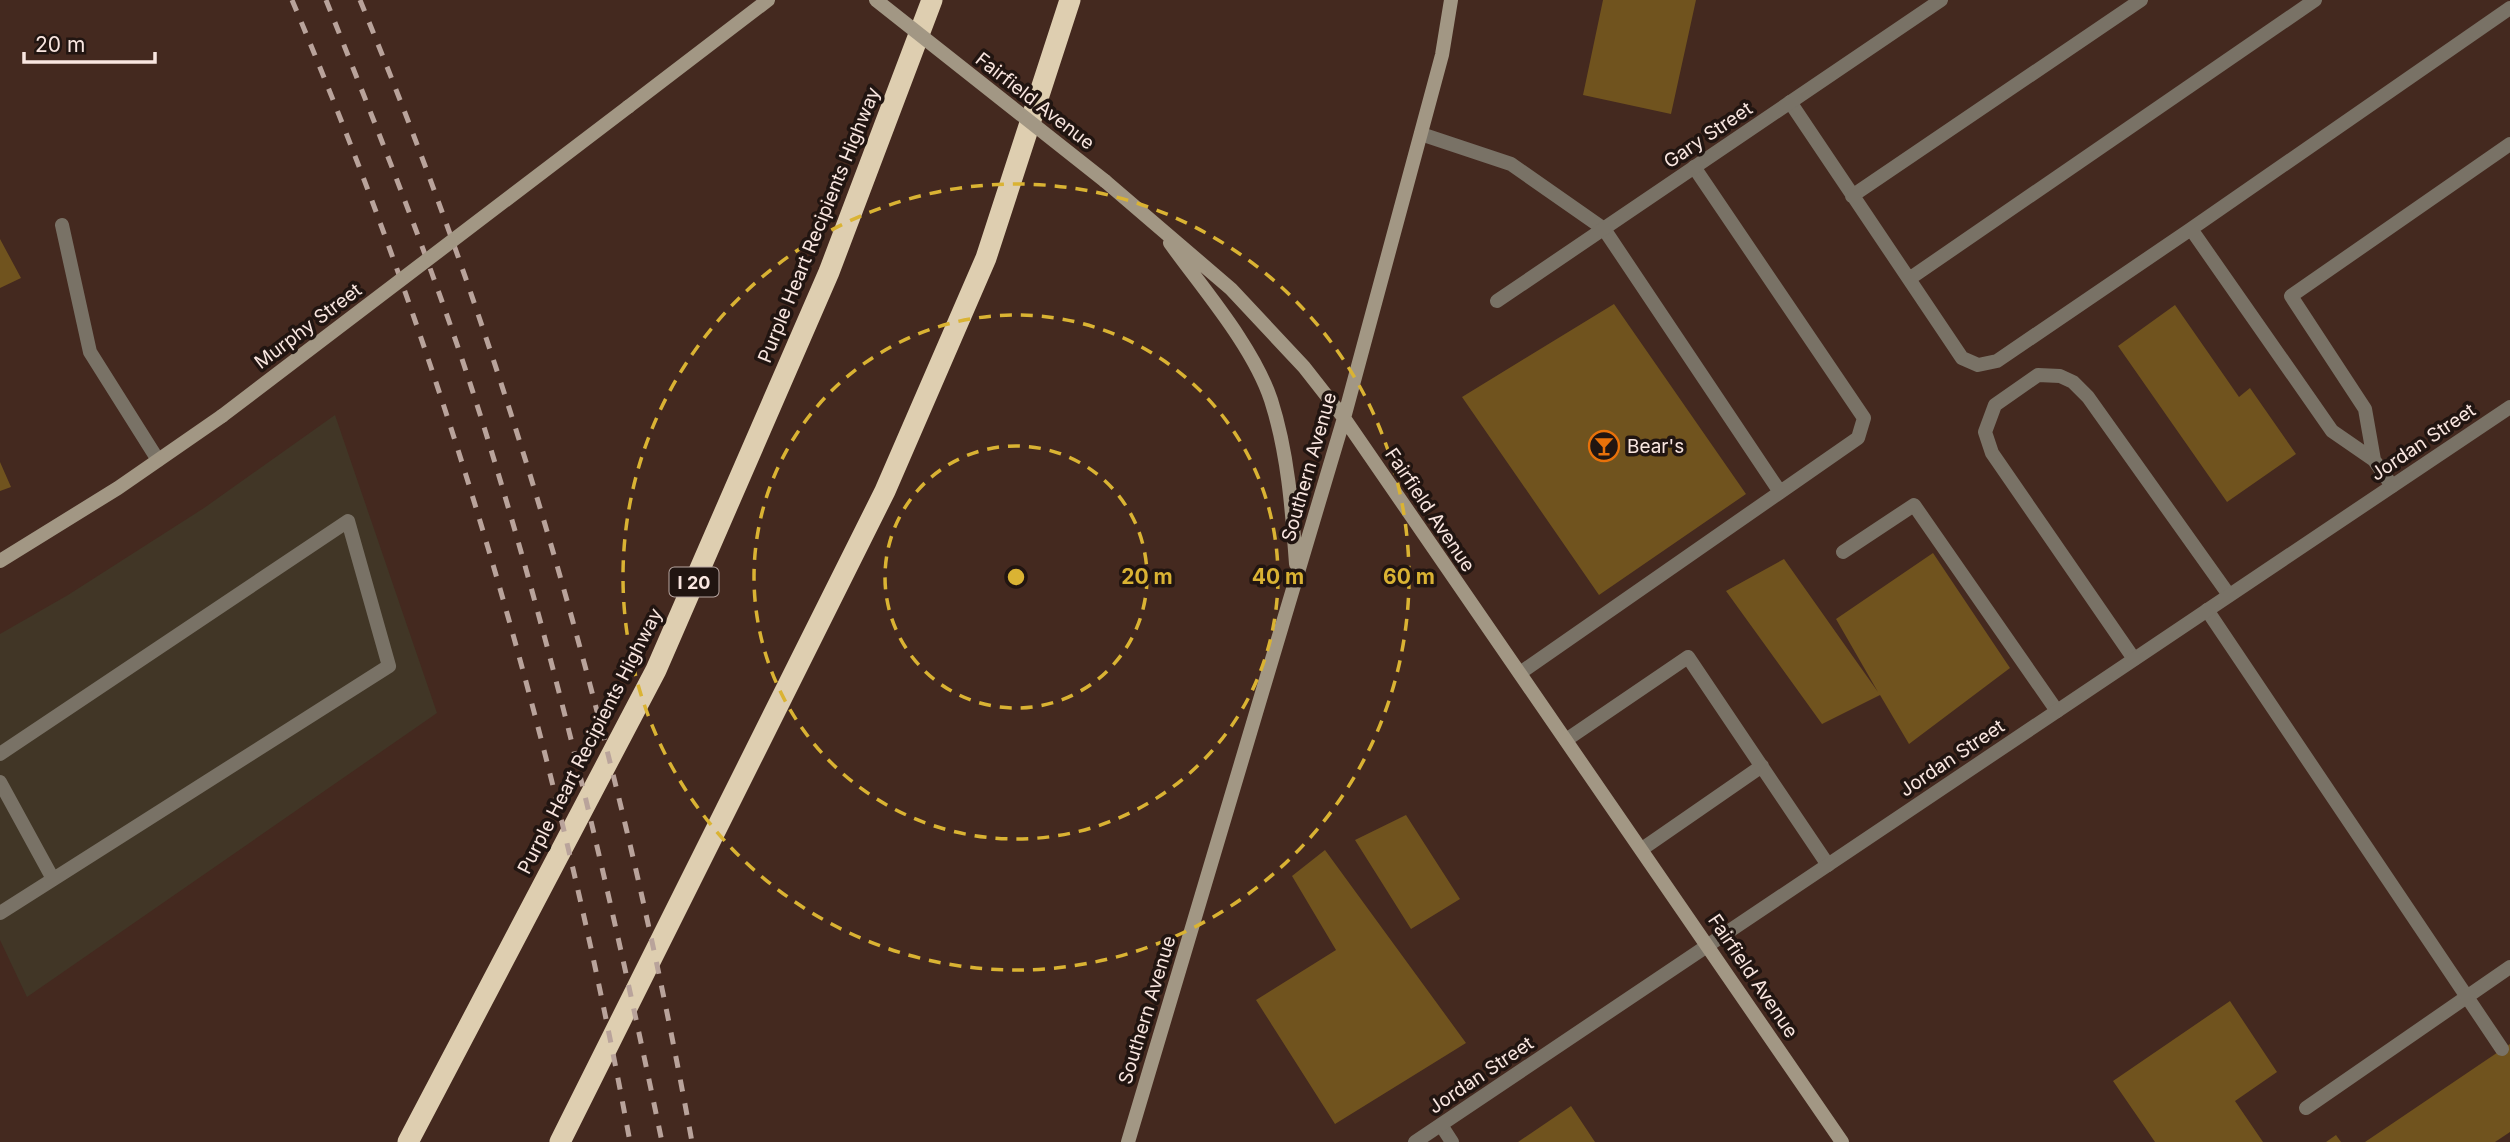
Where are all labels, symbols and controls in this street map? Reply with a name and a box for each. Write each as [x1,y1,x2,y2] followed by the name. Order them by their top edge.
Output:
[24,21,156,65] scale bar
[35,32,85,57] text: 20 m
[971,47,1099,155] street label: Fairfield Avenue
[753,84,885,366] street label: Purple Heart Recipients Highway
[1659,97,1757,173] street label: Gary Street
[250,278,366,374] street label: Murphy Street
[1277,390,1341,544] street label: Southern Avenue
[2366,398,2480,486] street label: Jordan Street
[1587,429,1621,463] bar icon: Bear's
[1627,435,1684,458] place label: Bear's
[1380,444,1480,576] street label: Fairfield Avenue
[1121,564,1173,589] text: 20 m
[1252,564,1304,589] text: 40 m
[1383,564,1435,589] text: 60 m
[1004,565,1028,589] centre of rings
[670,568,718,596] road number: I 20
[513,604,667,878] street label: Purple Heart Recipients Highway
[1895,714,2009,802] street label: Jordan Street
[1703,910,1803,1042] street label: Fairfield Avenue
[1113,933,1181,1087] street label: Southern Avenue
[1424,1031,1538,1119] street label: Jordan Street

